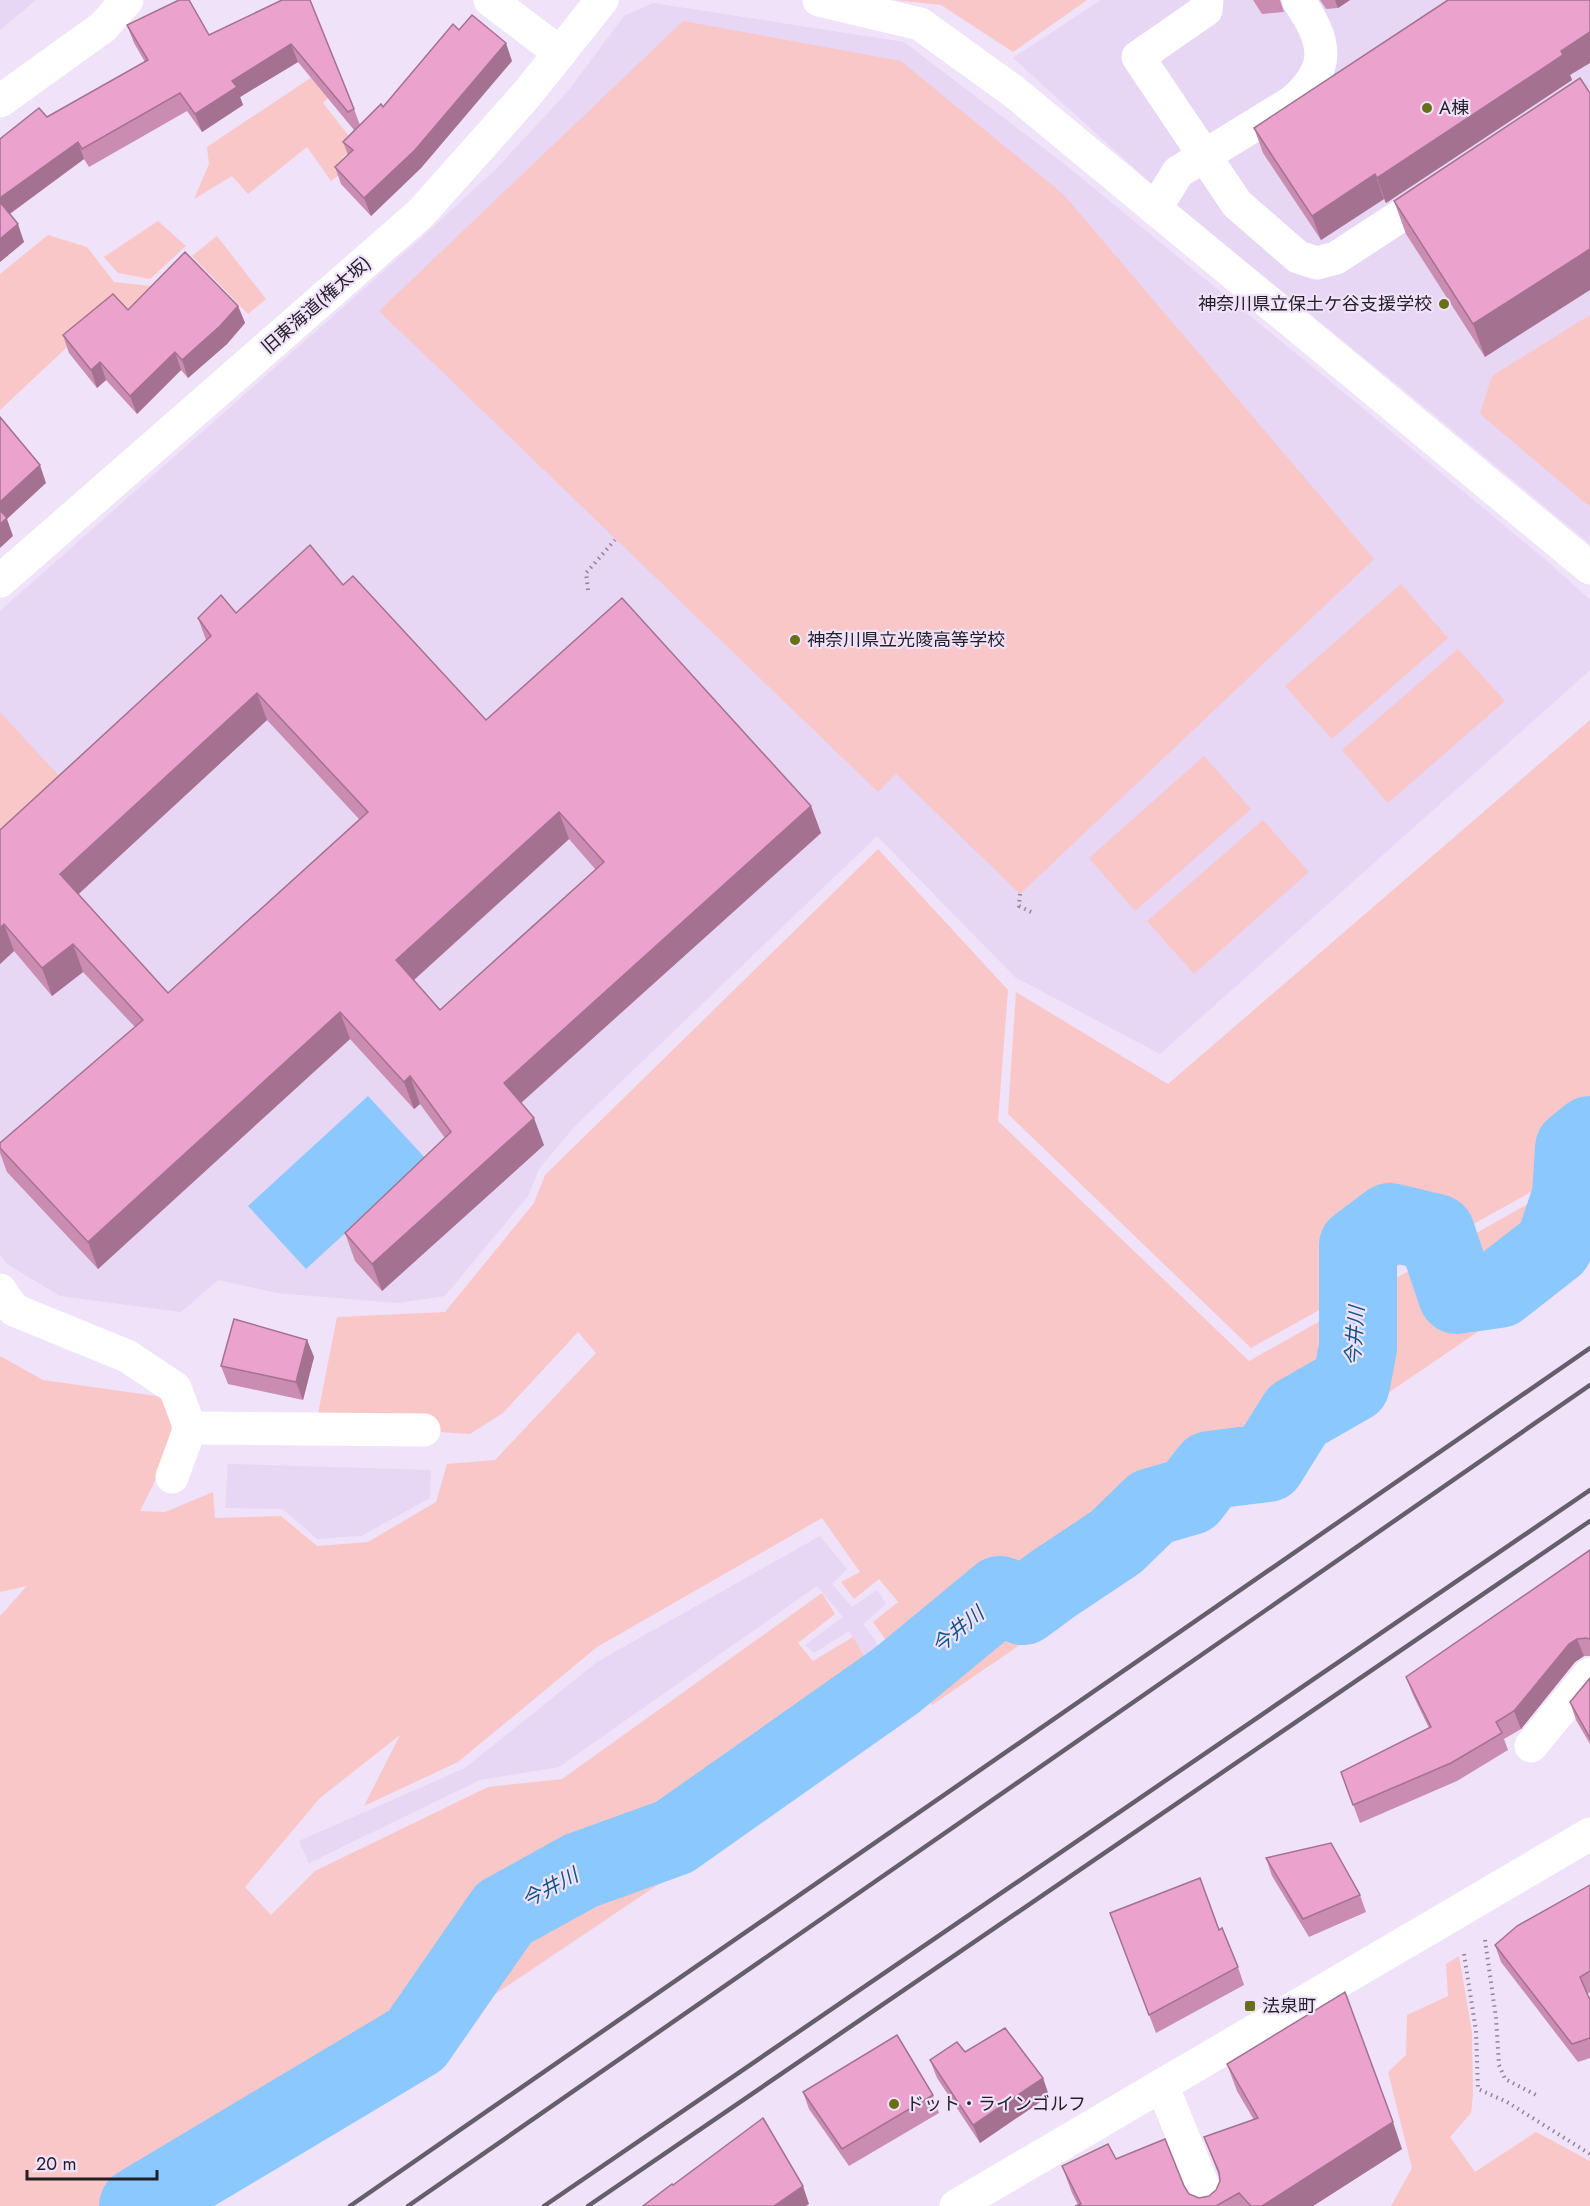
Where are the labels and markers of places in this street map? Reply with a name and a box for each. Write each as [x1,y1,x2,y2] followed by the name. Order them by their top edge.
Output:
[1439,95,1469,121] place label: A棟
[1420,101,1434,115] marker: A棟
[1198,291,1432,317] place label: 神奈川県立保土ケ谷支援学校
[1437,297,1451,311] marker: 神奈川県立保土ケ谷支援学校
[807,627,1005,653] place label: 神奈川県立光陵高等学校
[788,633,802,647] marker: 神奈川県立光陵高等学校
[1262,1993,1316,2019] place label: 法泉町
[1243,1999,1257,2013] marker: 法泉町
[906,2091,1086,2117] place label: ドット・ラインゴルフ
[887,2097,901,2111] marker: ドット・ラインゴルフ

